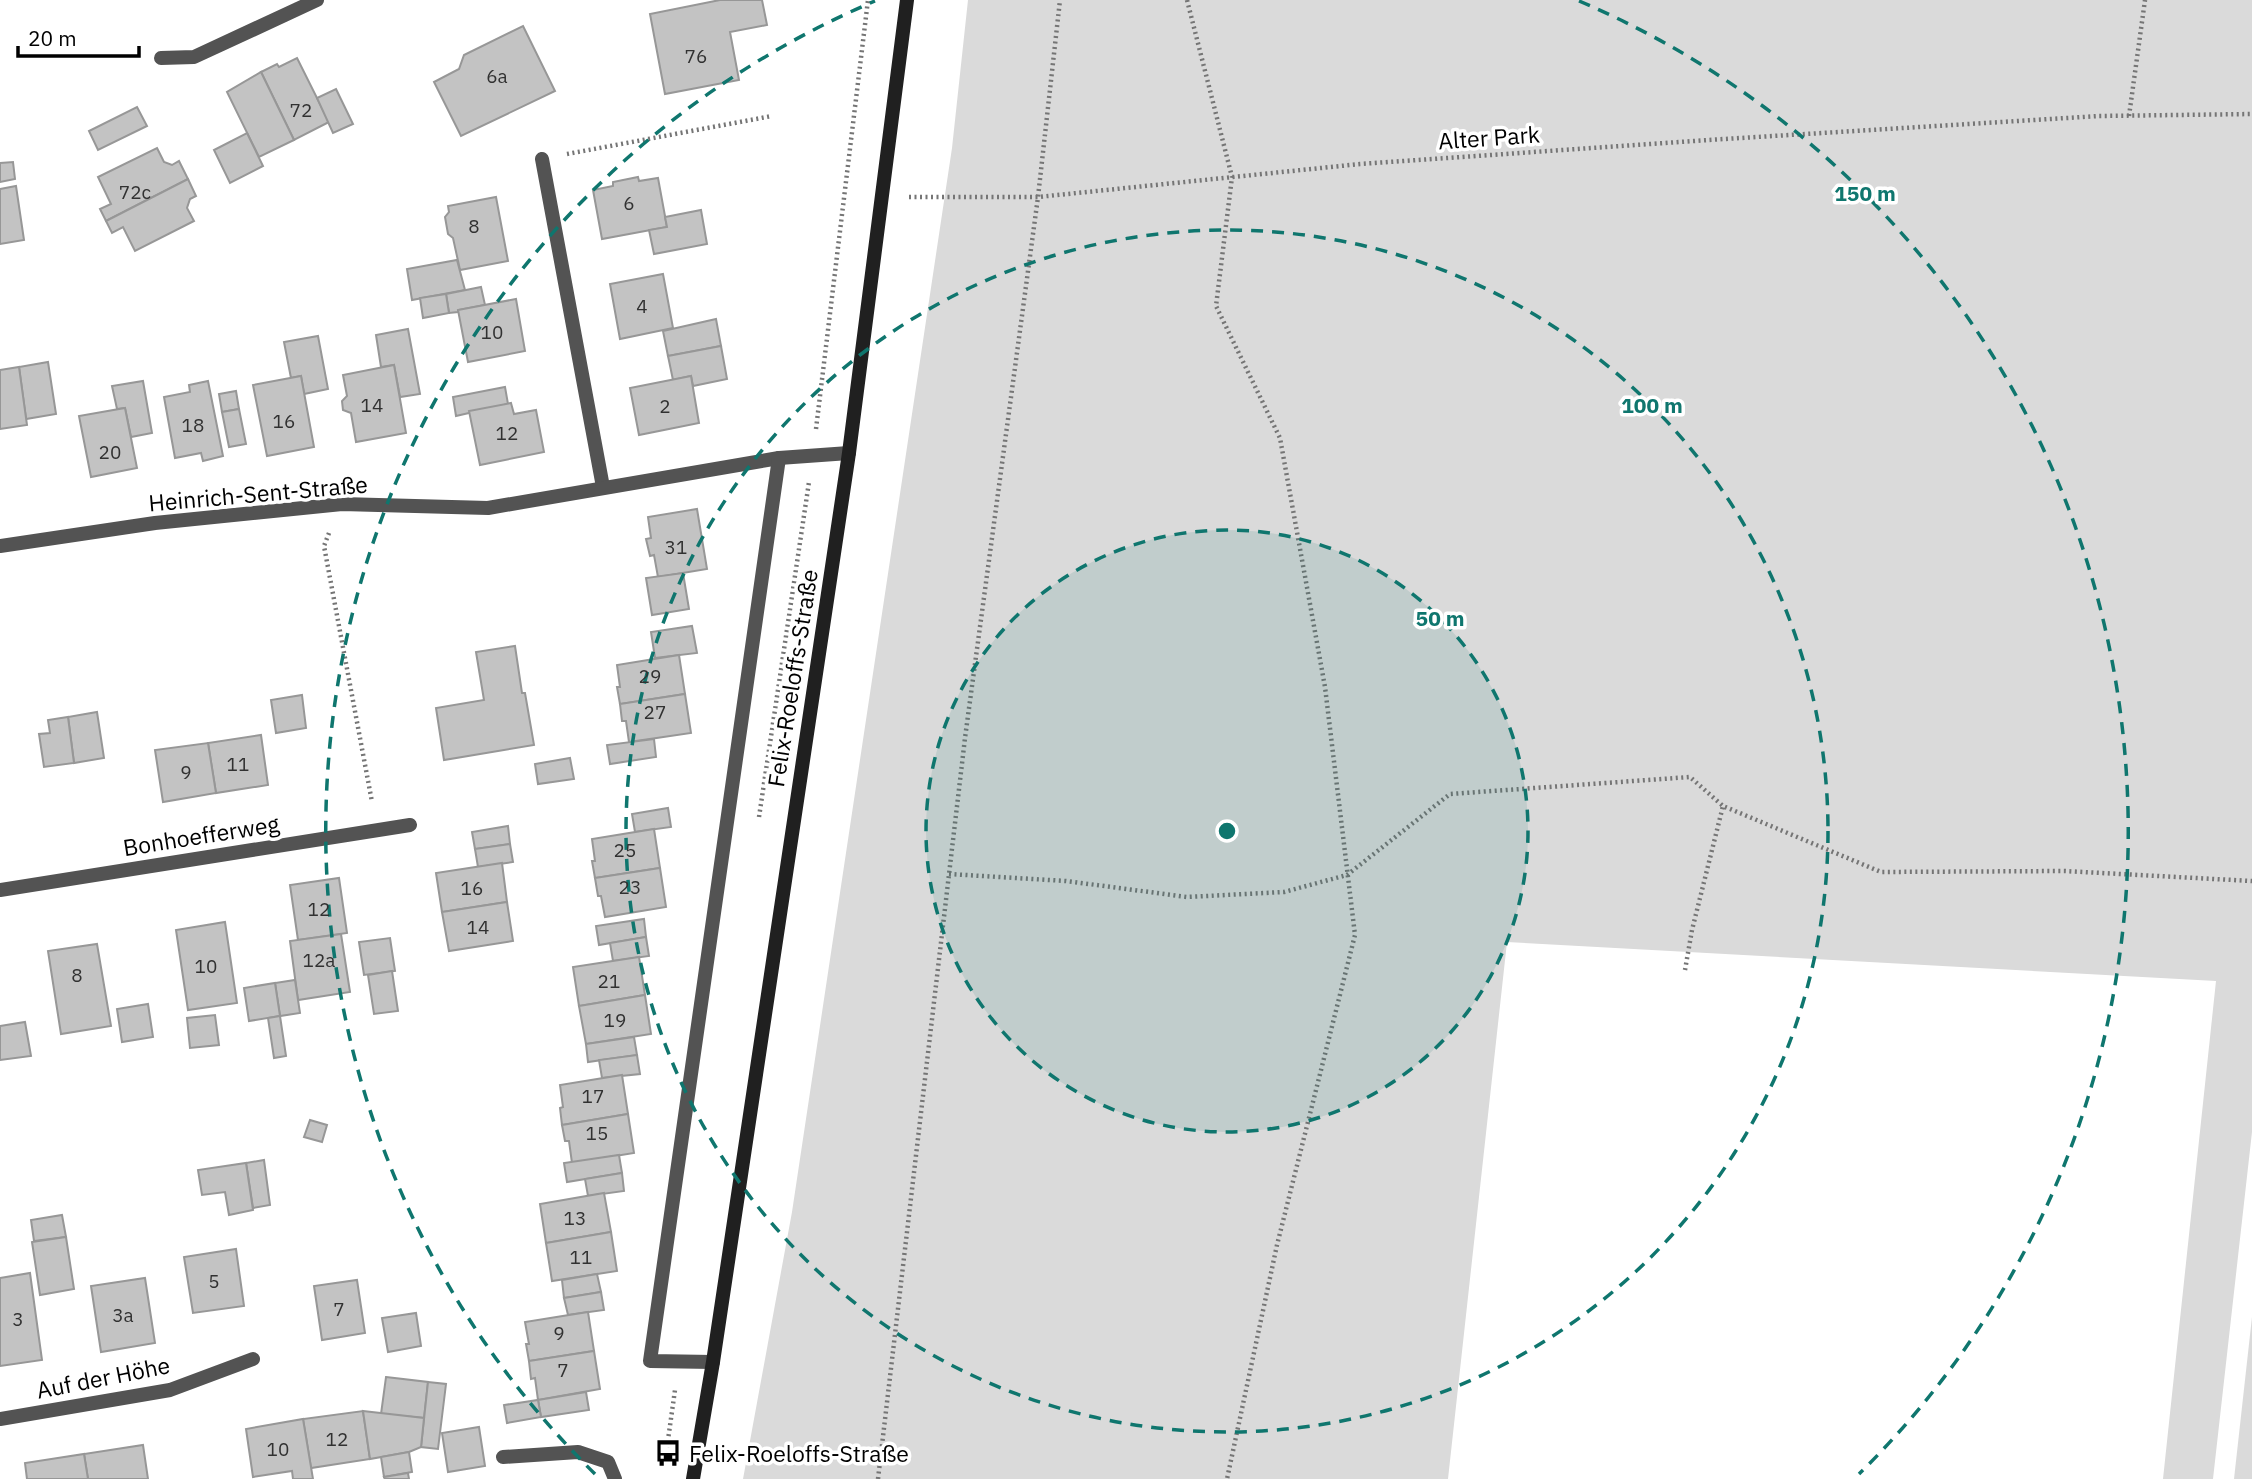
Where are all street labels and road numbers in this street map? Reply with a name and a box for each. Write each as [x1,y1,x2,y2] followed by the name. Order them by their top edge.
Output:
[1437,118,1541,156] street label: Alter Park
[147,468,369,518] street label: Heinrich-Sent-Straße
[760,567,824,789] street label: Felix-Roeloffs-Straße
[121,808,281,862] street label: Bonhoefferweg
[34,1349,172,1405] street label: Auf der Höhe

